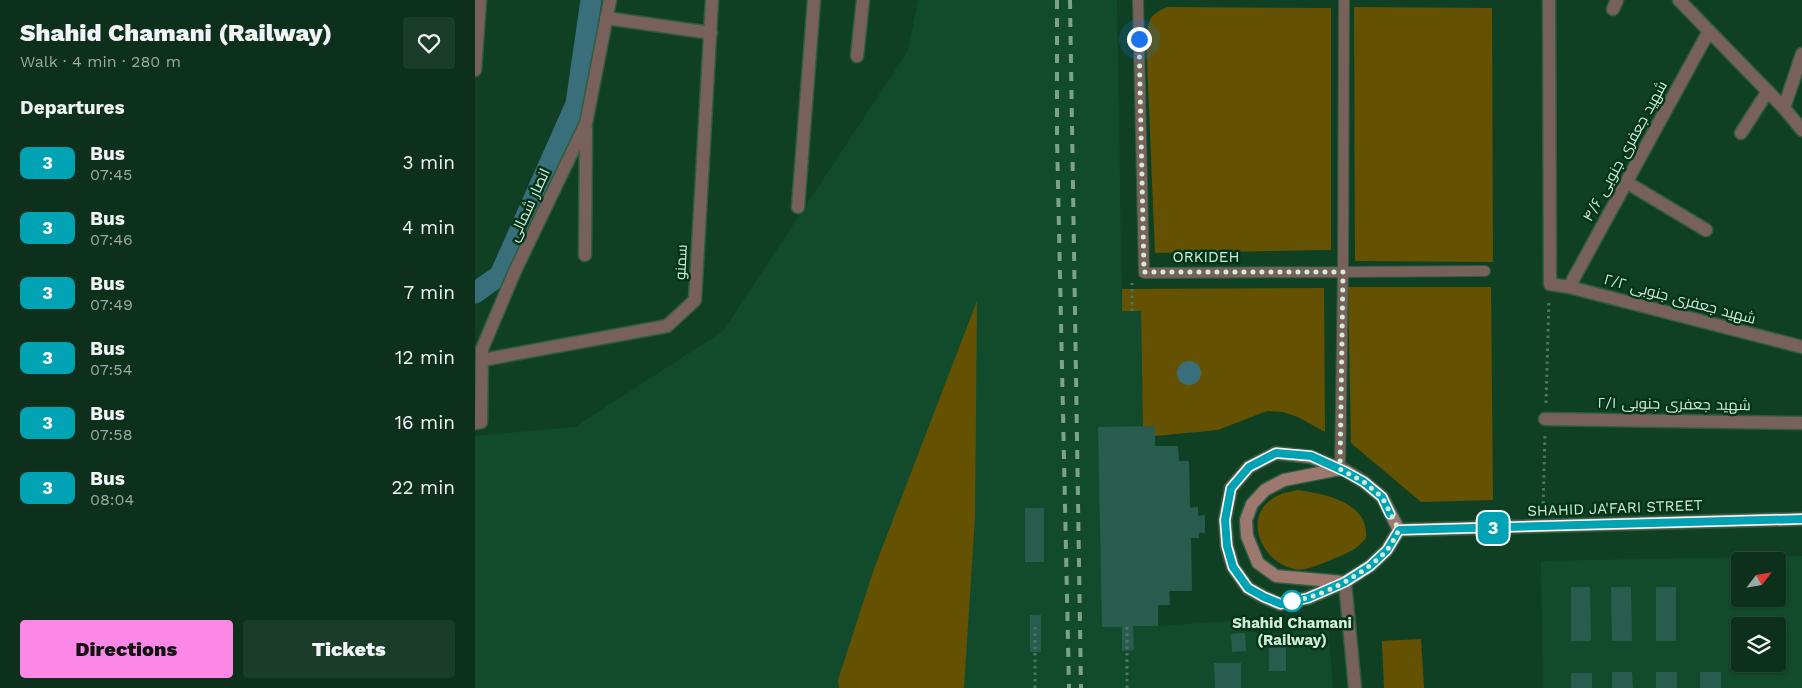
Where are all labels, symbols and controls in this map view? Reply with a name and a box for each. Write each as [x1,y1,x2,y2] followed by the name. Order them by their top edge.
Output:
[403,17,455,69] button: heart
[20,19,332,47] text: Shahid Chamani (Railway)
[1127,27,1152,52] your location
[20,52,181,71] text: Walk · 4 min · 280 m
[1579,78,1672,225] street label: شهید جعفری جنوبی ۴/۶
[20,96,125,119] text: Departures
[90,142,125,165] text: Bus
[403,151,455,174] text: 3 min
[42,152,53,173] text: 3
[90,165,132,184] text: 07:45
[504,166,555,245] street label: انصار شمالی
[90,207,125,230] text: Bus
[402,216,455,239] text: 4 min
[42,217,53,238] text: 3
[90,230,133,249] text: 07:46
[671,244,691,280] street label: سمنو
[1173,248,1239,266] street label: ORKIDEH
[1602,270,1758,329] street label: شهید جعفری جنوبی ۲/۲
[90,272,125,295] text: Bus
[404,281,455,304] text: 7 min
[42,282,53,303] text: 3
[90,295,133,314] text: 07:49
[90,337,125,360] text: Bus
[395,346,455,369] text: 12 min
[42,347,53,368] text: 3
[90,360,132,379] text: 07:54
[1597,394,1751,415] street label: شهید جعفری جنوبی ۲/۱
[90,402,125,425] text: Bus
[395,411,455,434] text: 16 min
[42,412,53,433] text: 3
[90,425,133,444] text: 07:58
[90,467,125,490] text: Bus
[391,476,455,499] text: 22 min
[42,477,53,498] text: 3
[90,490,134,509] text: 08:04
[1527,496,1703,520] street label: SHAHID JA'FARI STREET
[1477,512,1509,544] line badge: 3
[1488,517,1498,538] text: 3
[1731,552,1786,608] north arrow
[1731,552,1786,672] map controls
[1281,590,1303,612] marker: Shahid Chamani (Railway)
[1232,614,1352,649] place label: Shahid Chamani (Railway)
[1731,617,1786,672] button: layers
[20,620,233,678] button: Directions
[243,620,455,678] button: Tickets

